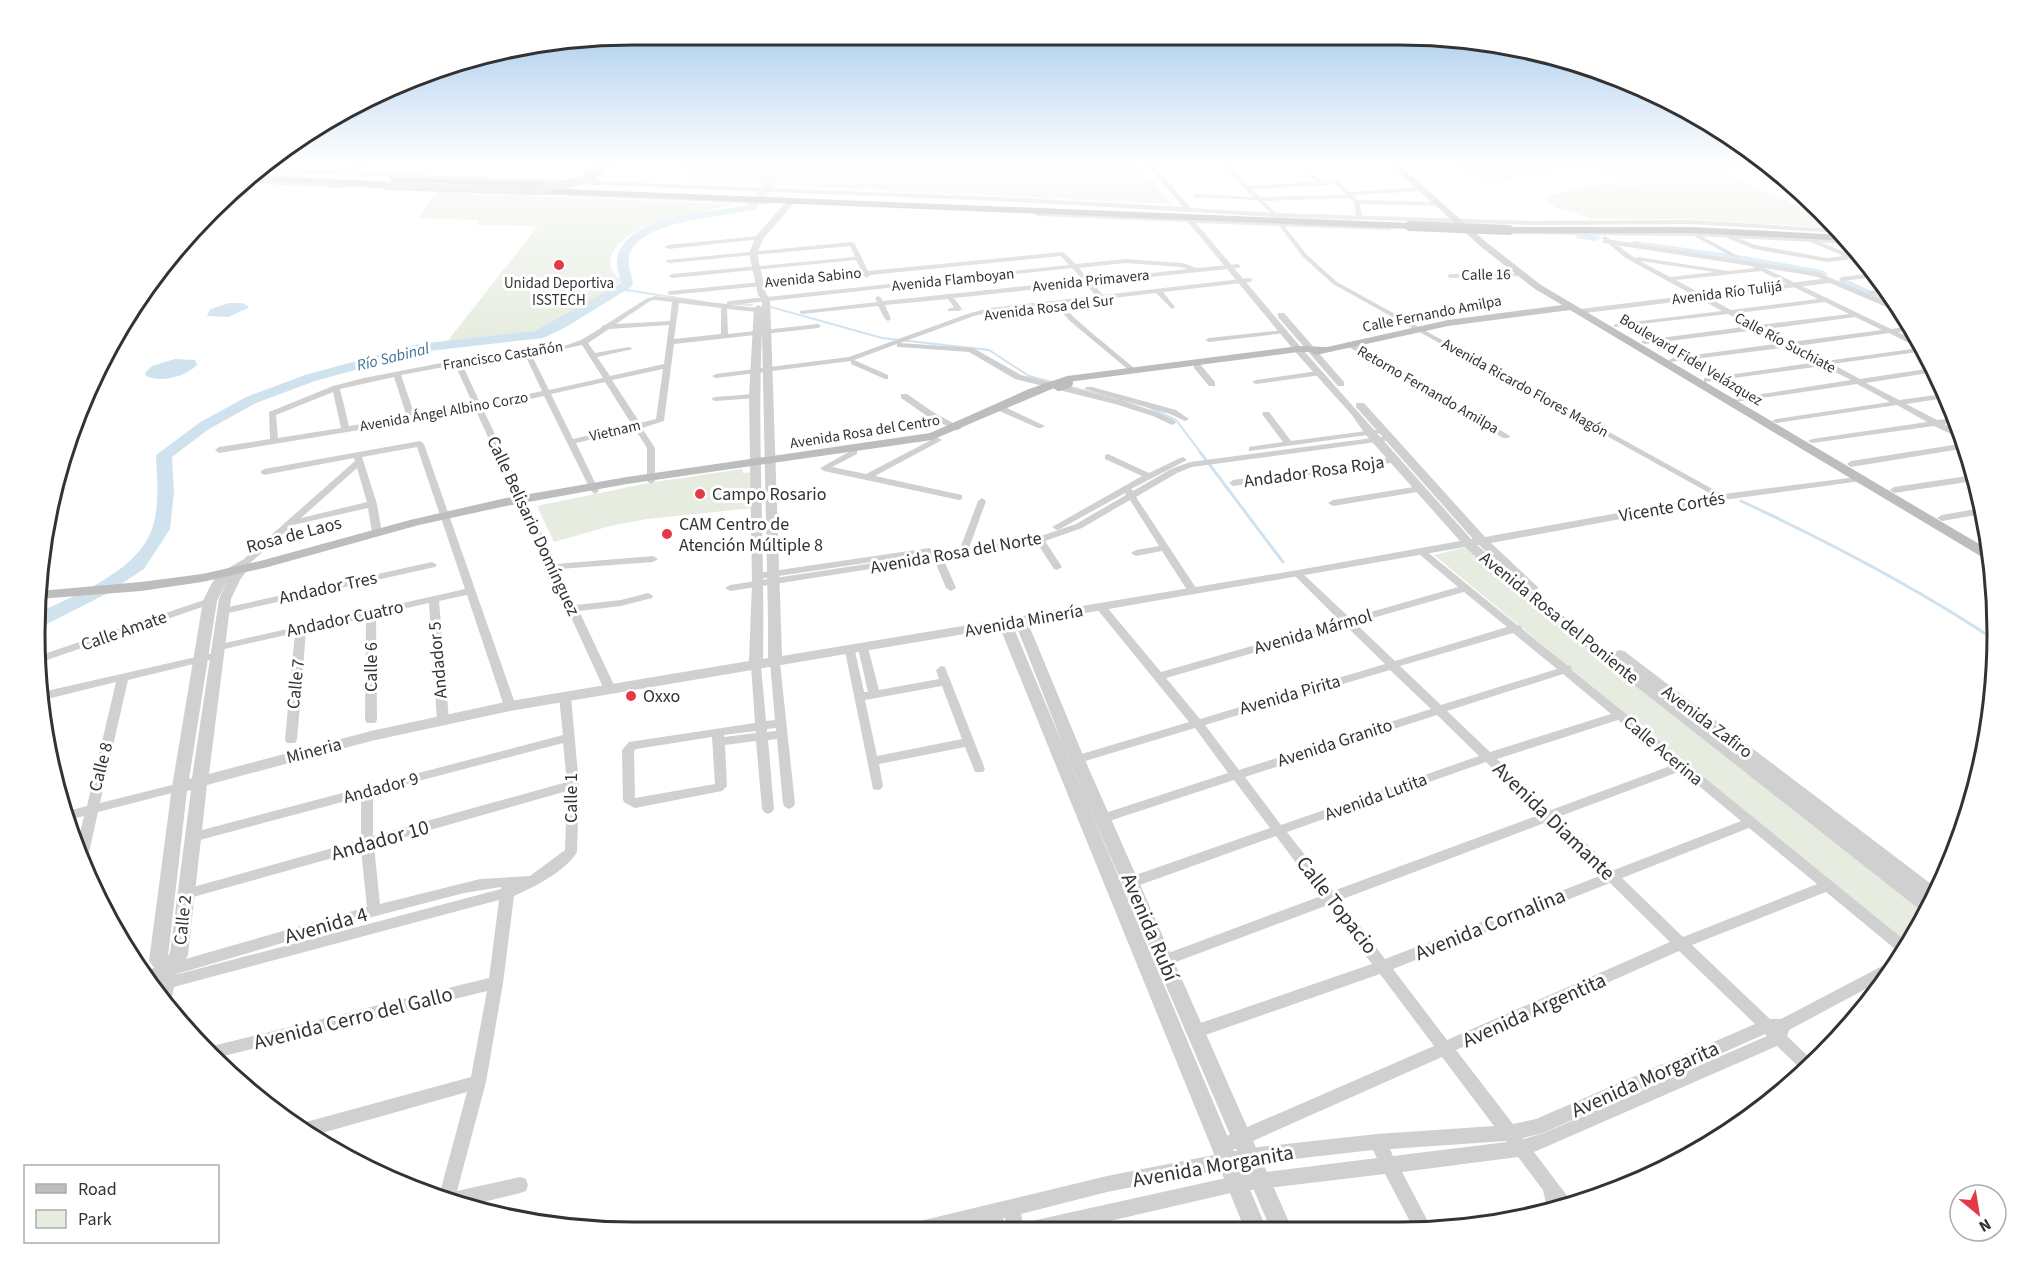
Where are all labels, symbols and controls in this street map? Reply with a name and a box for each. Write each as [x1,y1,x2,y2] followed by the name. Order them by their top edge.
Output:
[552,258,566,272] marker: Unidad Deportiva ISSTECH
[764,262,862,294] street label: Avenida Sabino
[891,263,1015,297] street label: Avenida Flamboyan
[1032,264,1150,298] street label: Avenida Primavera
[1461,264,1511,286] street label: Calle 16
[504,273,614,311] place label: Unidad Deportiva ISSTECH
[1671,276,1783,310] street label: Avenida Río Tulijá
[983,290,1116,326] street label: Avenida Rosa del Sur
[1361,290,1503,338] street label: Calle Fernando Amilpa
[1731,307,1839,379] street label: Calle Río Suchiate
[1615,309,1767,411] street label: Boulevard Fidel Velázquez
[1438,333,1612,443] street label: Avenida Ricardo Flores Magón
[442,336,564,376] street label: Francisco Castañón
[354,337,432,377] water label: Río Sabinal
[1353,341,1503,439] street label: Retorno Fernando Amilpa
[358,387,530,437] street label: Avenida Ángel Albino Corzo
[788,410,942,454] street label: Avenida Rosa del Centro
[587,415,643,447] street label: Vietnam
[480,432,586,620] street label: Calle Belisario Domínguez
[1242,450,1386,494] street label: Andador Rosa Roja
[712,482,826,507] place label: Campo Rosario
[1617,485,1727,529] street label: Vicente Cortés
[693,487,707,501] marker: Campo Rosario
[244,510,344,560] street label: Rosa de Laos
[679,512,823,558] place label: CAM Centro de Atención Múltiple 8
[868,526,1044,580] street label: Avenida Rosa del Norte
[660,527,674,541] marker: CAM Centro de Atención Múltiple 8
[1474,546,1644,690] street label: Avenida Rosa del Poniente
[277,565,379,611] street label: Andador Tres
[284,594,406,644] street label: Andador Cuatro
[963,598,1085,644] street label: Avenida Minería
[1251,603,1375,661] street label: Avenida Mármol
[78,605,170,657] street label: Calle Amate
[422,620,454,700] street label: Andador 5
[359,642,384,692] street label: Calle 6
[281,658,311,710] street label: Calle 7
[1237,669,1343,721] street label: Avenida Pirita
[1656,680,1758,764] street label: Avenida Zafiro
[643,684,680,709] place label: Oxxo
[624,689,638,703] marker: Oxxo
[1618,710,1708,792] street label: Calle Acerina
[1274,713,1396,773] street label: Avenida Granito
[284,732,344,770] street label: Mineria
[83,740,119,794] street label: Calle 8
[1486,755,1622,887] street label: Avenida Diamante
[340,766,422,810] street label: Andador 9
[1321,767,1431,827] street label: Avenida Lutita
[559,773,584,823] street label: Calle 1
[328,812,432,868] street label: Andador 10
[1289,850,1385,960] street label: Calle Topacio
[1114,868,1187,986] street label: Avenida Rubí
[1410,880,1570,968] street label: Avenida Cornalina
[168,894,198,946] street label: Calle 2
[281,899,371,951] street label: Avenida 4
[1457,965,1611,1055] street label: Avenida Argentita
[250,979,456,1057] street label: Avenida Cerro del Gallo
[1566,1033,1724,1125] street label: Avenida Morgarita
[1130,1137,1296,1195] street label: Avenida Morganita
[24,1165,219,1243] legend
[78,1177,117,1202] text: Road
[1948,1183,2008,1243] north arrow
[78,1207,112,1232] text: Park
[1975,1213,1995,1237] text: N

